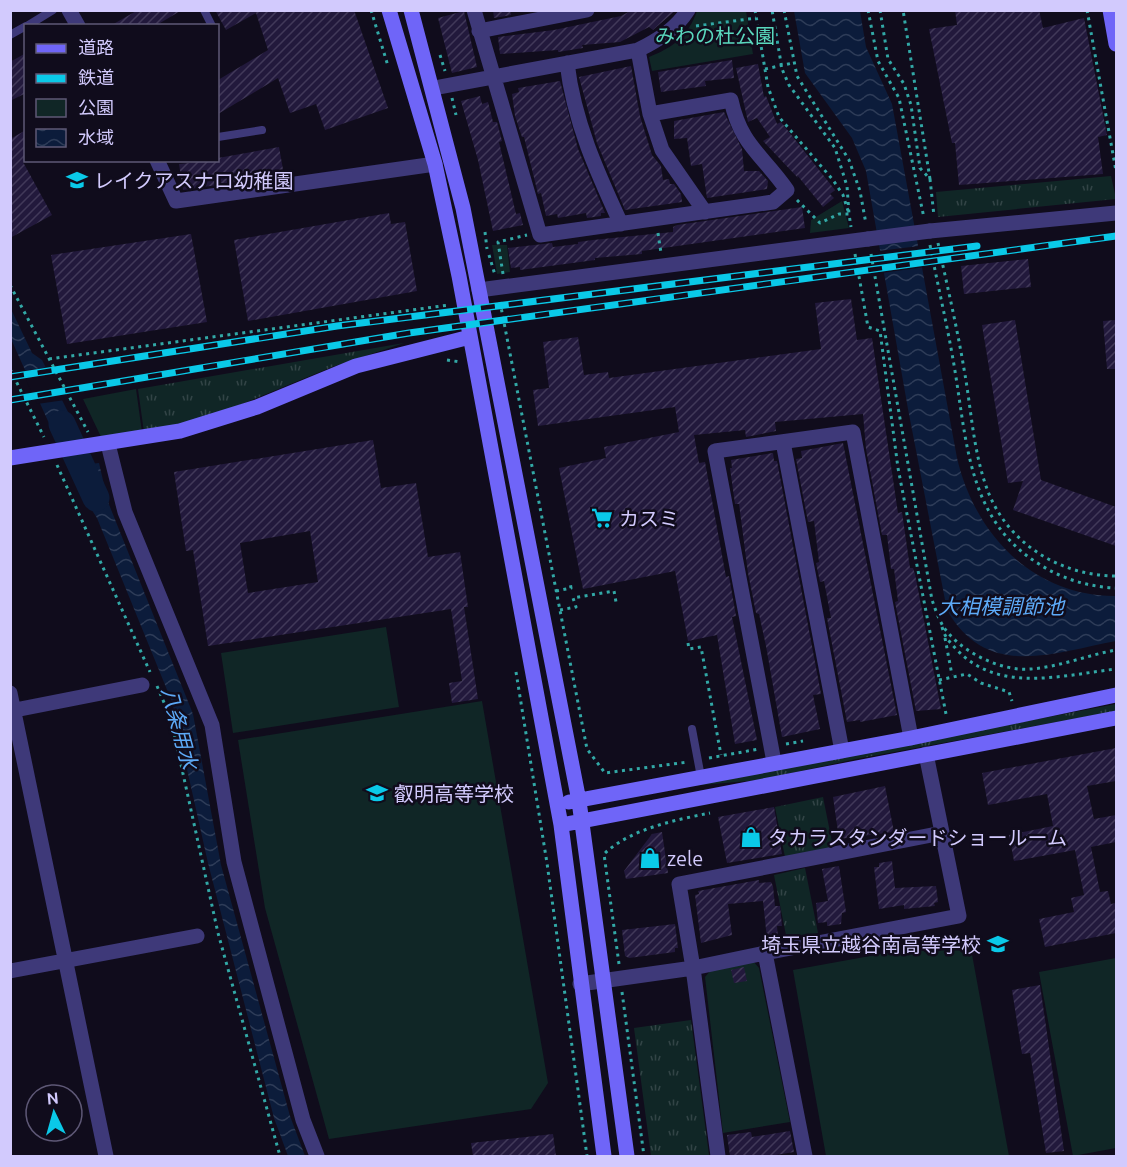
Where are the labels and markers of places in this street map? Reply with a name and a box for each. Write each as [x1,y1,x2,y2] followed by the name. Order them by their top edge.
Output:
[65,168,89,192] school or university icon: レイクアスナロ幼稚園
[94,169,294,192] place label: レイクアスナロ幼稚園
[590,506,614,530] supermarket icon: カスミ
[619,507,679,530] place label: カスミ
[365,781,389,805] school or university icon: 叡明高等学校
[394,782,514,805] place label: 叡明高等学校
[739,825,763,849] shop icon: タカラスタンダードショールーム
[768,826,1067,849] place label: タカラスタンダードショールーム
[638,846,662,870] shop icon: zele
[667,847,703,870] place label: zele
[986,932,1010,956] school or university icon: 埼玉県立越谷南高等学校
[761,933,981,956] place label: 埼玉県立越谷南高等学校

